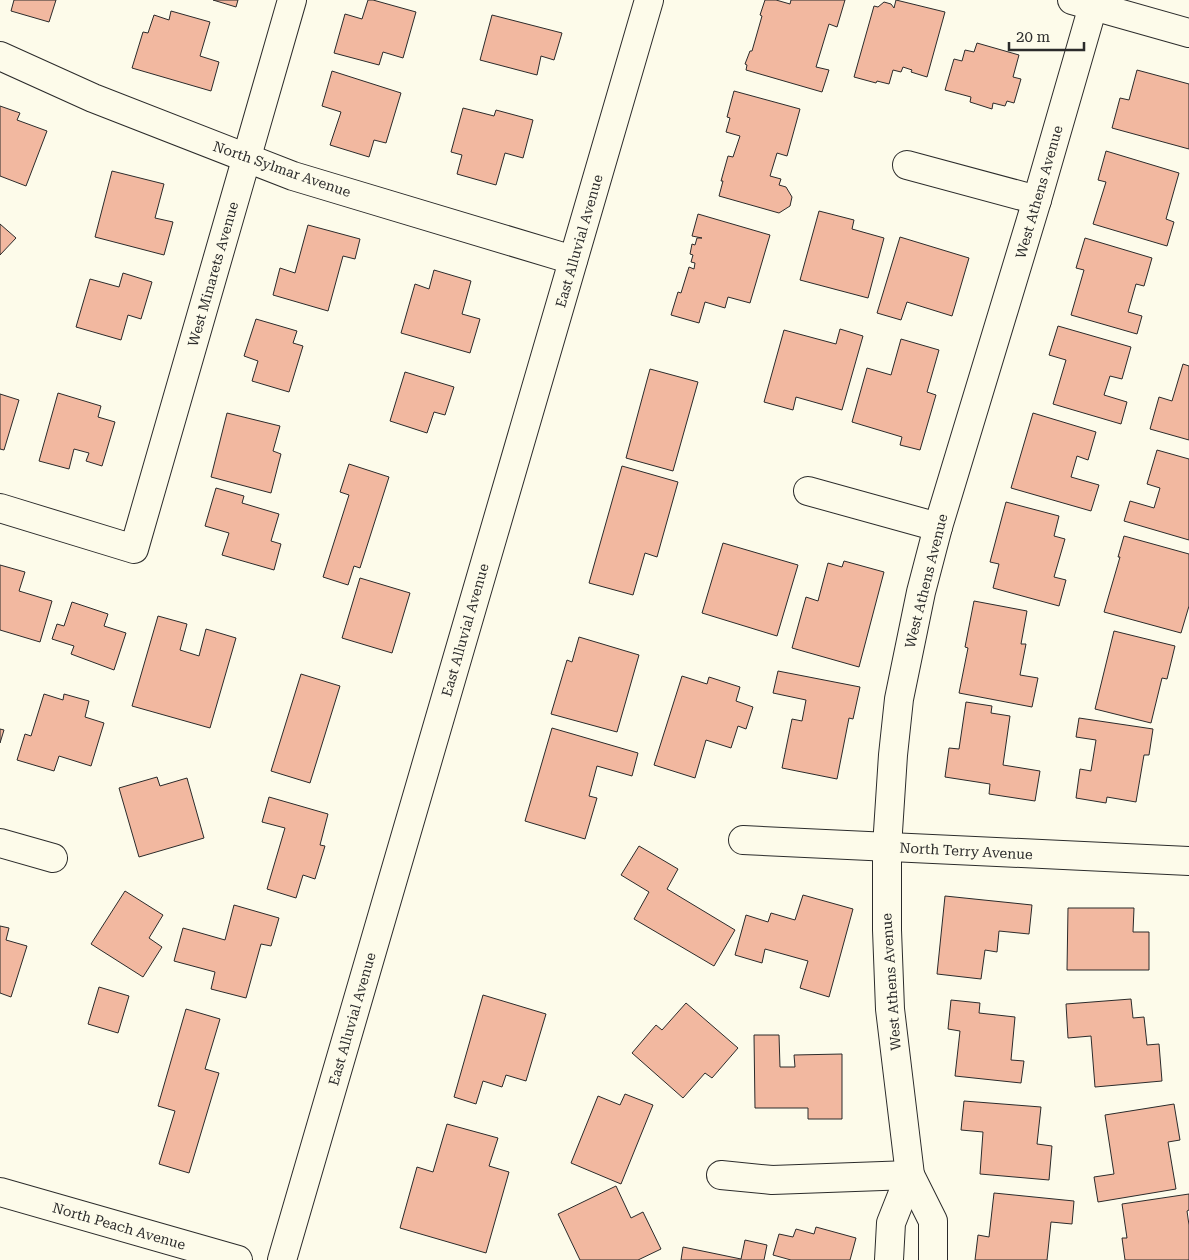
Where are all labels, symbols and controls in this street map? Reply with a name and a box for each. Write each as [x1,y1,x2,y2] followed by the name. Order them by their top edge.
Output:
[1009,20,1084,52] scale bar
[1016,28,1051,46] text: 20 m
[1012,123,1066,260] street label: West Athens Avenue
[211,138,353,200] street label: North Sylmar Avenue
[552,172,606,309] street label: East Alluvial Avenue
[185,199,241,348] street label: West Minarets Avenue
[902,512,950,650] street label: West Athens Avenue
[438,561,492,698] street label: East Alluvial Avenue
[899,840,1033,862] street label: North Terry Avenue
[878,912,904,1051] street label: West Athens Avenue
[325,950,379,1087] street label: East Alluvial Avenue
[51,1199,188,1253] street label: North Peach Avenue

